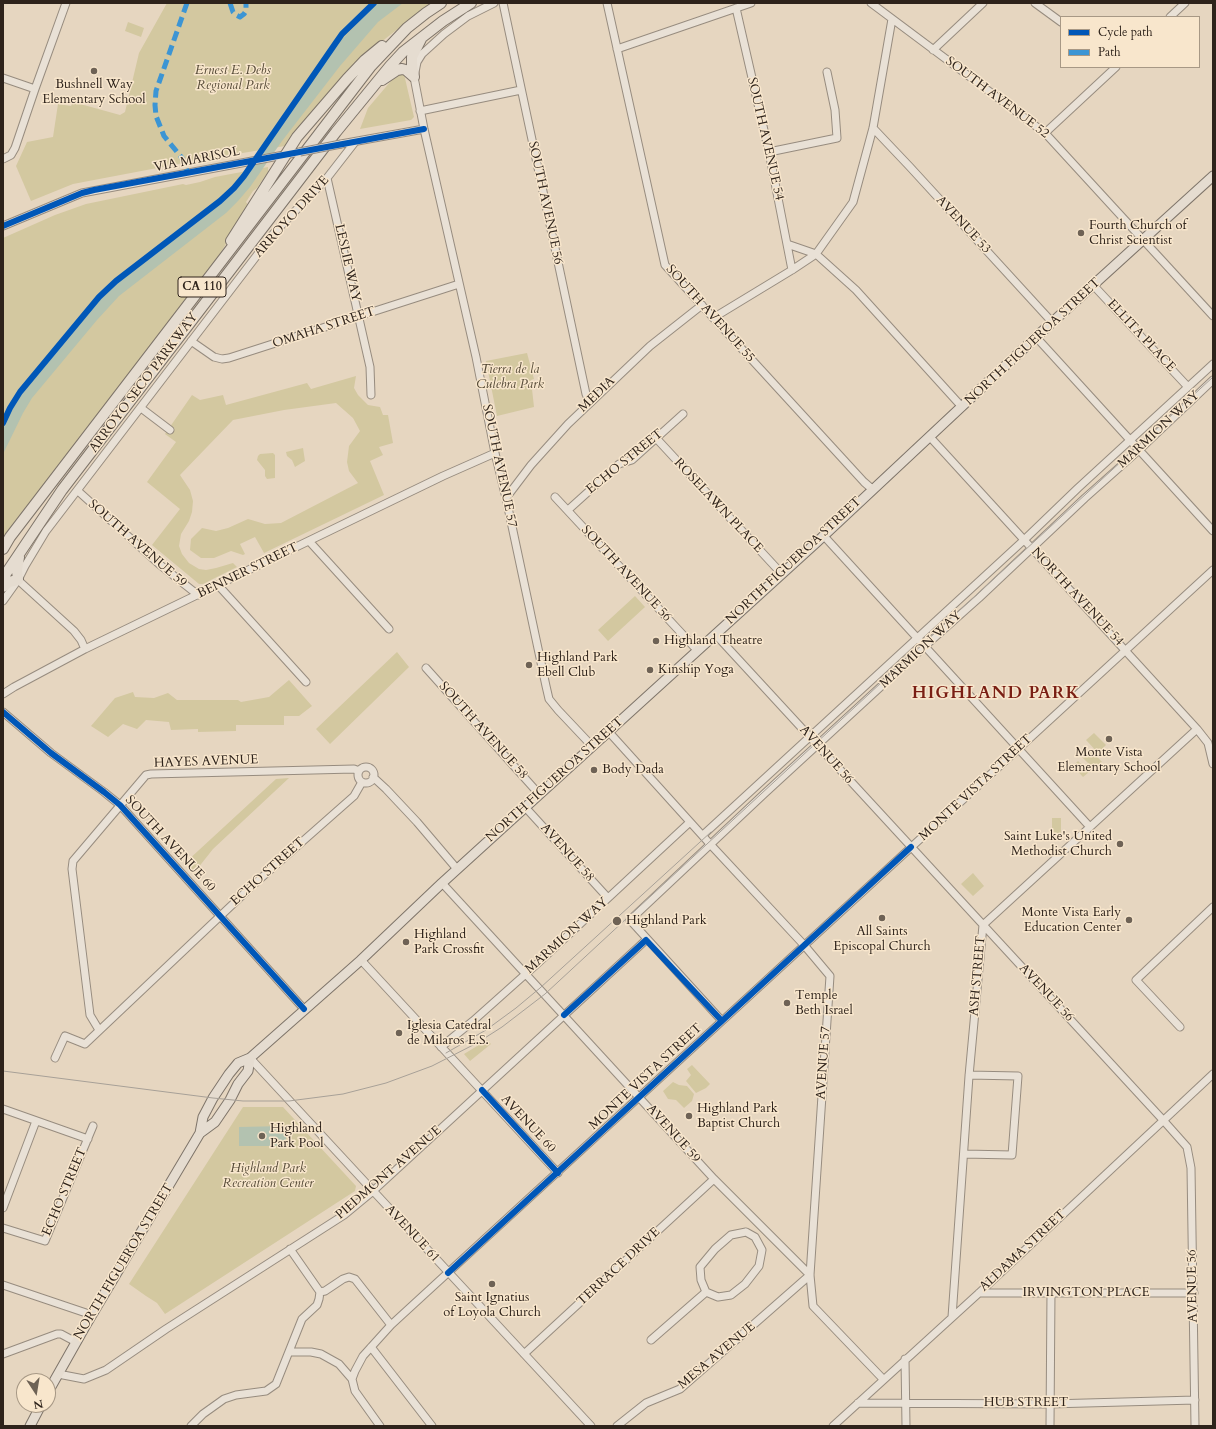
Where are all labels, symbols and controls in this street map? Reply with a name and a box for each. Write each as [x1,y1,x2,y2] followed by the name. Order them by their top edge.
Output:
[1060,16,1200,68] legend
[1098,24,1153,40] text: Cycle path
[1098,44,1121,60] text: Path
[942,54,1052,142] street label: SOUTH AVENUE 52
[195,63,271,94] park label: Ernest E. Debs Regional Park
[89,66,99,76] marker: Bushnell Way Elementary School
[743,76,787,202] street label: SOUTH AVENUE 54
[42,77,146,108] place label: Bushnell Way Elementary School
[524,140,566,266] street label: SOUTH AVENUE 56
[153,144,241,176] street label: VIA MARISOL
[251,173,333,261] street label: ARROYO DRIVE
[932,193,994,257] street label: AVENUE 53
[1089,218,1187,249] place label: Fourth Church of Christ Scientist
[330,223,364,303] street label: LESLIE WAY
[1076,228,1086,238] marker: Fourth Church of Christ Scientist
[662,262,758,366] street label: SOUTH AVENUE 55
[962,275,1104,409] street label: NORTH FIGUEROA STREET
[178,277,226,297] road number: CA 110
[1104,297,1178,375] street label: ELLITA PLACE
[271,304,377,352] street label: OMAHA STREET
[86,310,202,456] street label: ARROYO SECO PARKWAY
[476,362,544,393] park label: Tierra de la Culebra Park
[576,374,618,416] street label: MEDIA
[1115,388,1203,472] street label: MARMION WAY
[478,403,520,529] street label: SOUTH AVENUE 57
[583,426,667,498] street label: ECHO STREET
[670,455,766,557] street label: ROSELAWN PLACE
[723,494,865,628] street label: NORTH FIGUEROA STREET
[84,497,190,591] street label: SOUTH AVENUE 59
[577,523,675,625] street label: SOUTH AVENUE 56
[195,540,301,602] street label: BENNER STREET
[1027,545,1127,649] street label: NORTH AVENUE 54
[877,608,965,692] street label: MARMION WAY
[664,633,763,649] place label: Highland Theatre
[651,636,661,646] marker: Highland Theatre
[537,650,618,681] place label: Highland Park Ebell Club
[524,660,534,670] marker: Highland Park Ebell Club
[658,662,734,678] place label: Kinship Yoga
[645,665,655,675] marker: Kinship Yoga
[435,679,531,783] street label: SOUTH AVENUE 58
[912,684,1080,704] district label: HIGHLAND PARK
[483,714,627,846] street label: NORTH FIGUEROA STREET
[796,723,856,787] street label: AVENUE 56
[916,731,1036,845] street label: MONTE VISTA STREET
[1104,734,1114,744] marker: Monte Vista Elementary School
[1057,745,1161,776] place label: Monte Vista Elementary School
[154,752,258,772] street label: HAYES AVENUE
[602,762,664,778] place label: Body Dada
[589,765,599,775] marker: Body Dada
[121,793,219,895] street label: SOUTH AVENUE 60
[537,821,597,885] street label: AVENUE 58
[1004,829,1112,860] place label: Saint Luke's United Methodist Church
[228,835,308,909] street label: ECHO STREET
[1115,839,1125,849] marker: Saint Luke's United Methodist Church
[522,895,612,977] street label: MARMION WAY
[1022,905,1121,936] place label: Monte Vista Early Education Center
[626,913,707,929] place label: Highland Park
[877,913,887,923] marker: All Saints Episcopal Church
[611,915,623,927] marker: Highland Park
[1124,915,1134,925] marker: Monte Vista Early Education Center
[833,924,931,955] place label: All Saints Episcopal Church
[414,927,484,958] place label: Highland Park Crossfit
[967,935,989,1017] street label: ASH STREET
[401,937,411,947] marker: Highland Park Crossfit
[1015,961,1077,1025] street label: AVENUE 56
[795,988,853,1019] place label: Temple Beth Israel
[782,998,792,1008] marker: Temple Beth Israel
[407,1018,491,1049] place label: Iglesia Catedral de Milaros E.S.
[586,1020,706,1134] street label: MONTE VISTA STREET
[814,1026,834,1100] street label: AVENUE 57
[394,1028,404,1038] marker: Iglesia Catedral de Milaros E.S.
[497,1092,559,1156] street label: AVENUE 60
[697,1101,780,1132] place label: Highland Park Baptist Church
[643,1102,703,1166] street label: AVENUE 59
[684,1111,694,1121] marker: Highland Park Baptist Church
[270,1121,324,1152] place label: Highland Park Pool
[333,1123,445,1223] street label: PIEDMONT AVENUE
[257,1131,267,1141] marker: Highland Park Pool
[39,1146,91,1238] street label: ECHO STREET
[223,1161,313,1192] park label: Highland Park Recreation Center
[71,1181,177,1343] street label: NORTH FIGUEROA STREET
[381,1202,443,1266] street label: AVENUE 61
[977,1207,1069,1295] street label: ALDAMA STREET
[574,1225,664,1309] street label: TERRACE DRIVE
[1185,1249,1201,1323] street label: AVENUE 56
[487,1279,497,1289] marker: Saint Ignatius of Loyola Church
[1023,1285,1149,1301] street label: IRVINGTON PLACE
[443,1290,541,1321] place label: Saint Ignatius of Loyola Church
[675,1319,759,1393] street label: MESA AVENUE
[16,1373,56,1413] north arrow
[984,1395,1068,1411] street label: HUB STREET
[32,1396,45,1413] text: N

